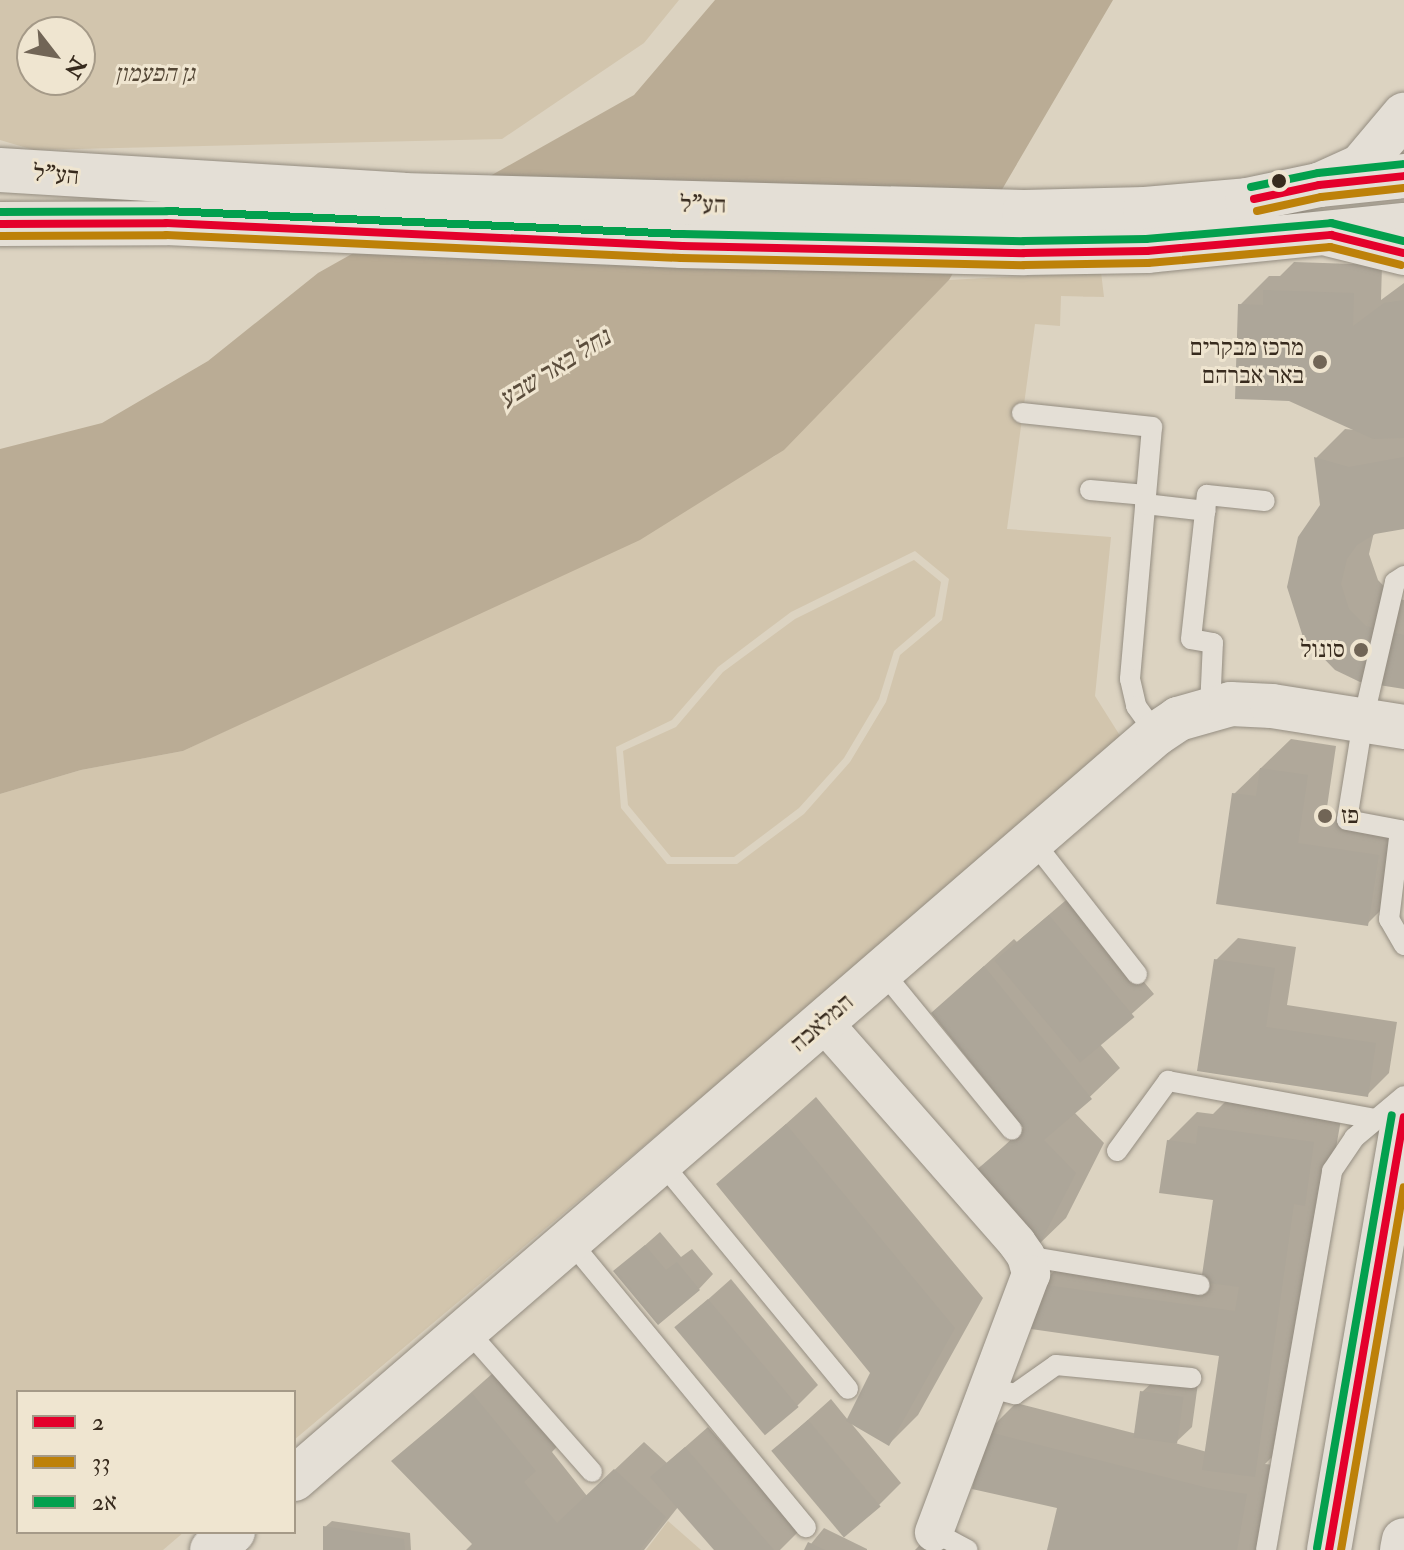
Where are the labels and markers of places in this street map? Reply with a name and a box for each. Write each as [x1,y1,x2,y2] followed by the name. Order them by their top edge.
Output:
[1271,173,1287,189] unlabelled marker
[1190,334,1304,390] place label: מרכז מבקרים באר אברהם
[1311,353,1329,371] marker: מרכז מבקרים באר אברהם
[1300,636,1345,664] place label: סונול
[1352,641,1370,659] marker: סונול
[1341,802,1359,830] place label: פז
[1316,807,1334,825] marker: פז

